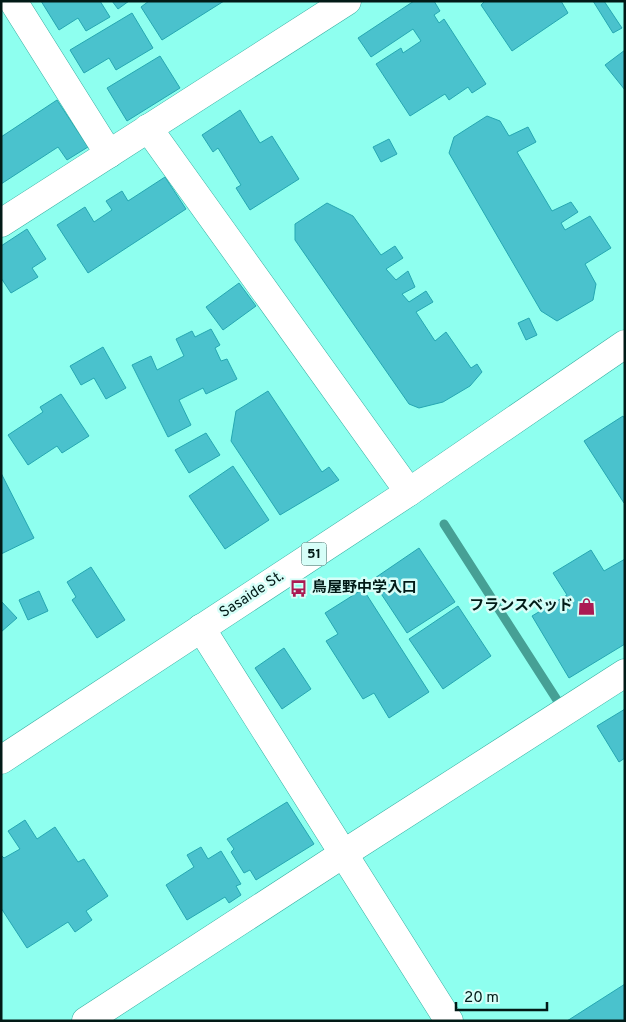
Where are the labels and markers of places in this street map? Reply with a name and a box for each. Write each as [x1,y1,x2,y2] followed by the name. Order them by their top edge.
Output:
[288,578,308,598] bus stop icon: 鳥屋野中学入口
[312,578,417,598] place label: 鳥屋野中学入口
[577,596,597,616] shop icon: フランスベッド
[469,597,573,616] place label: フランスベッド

